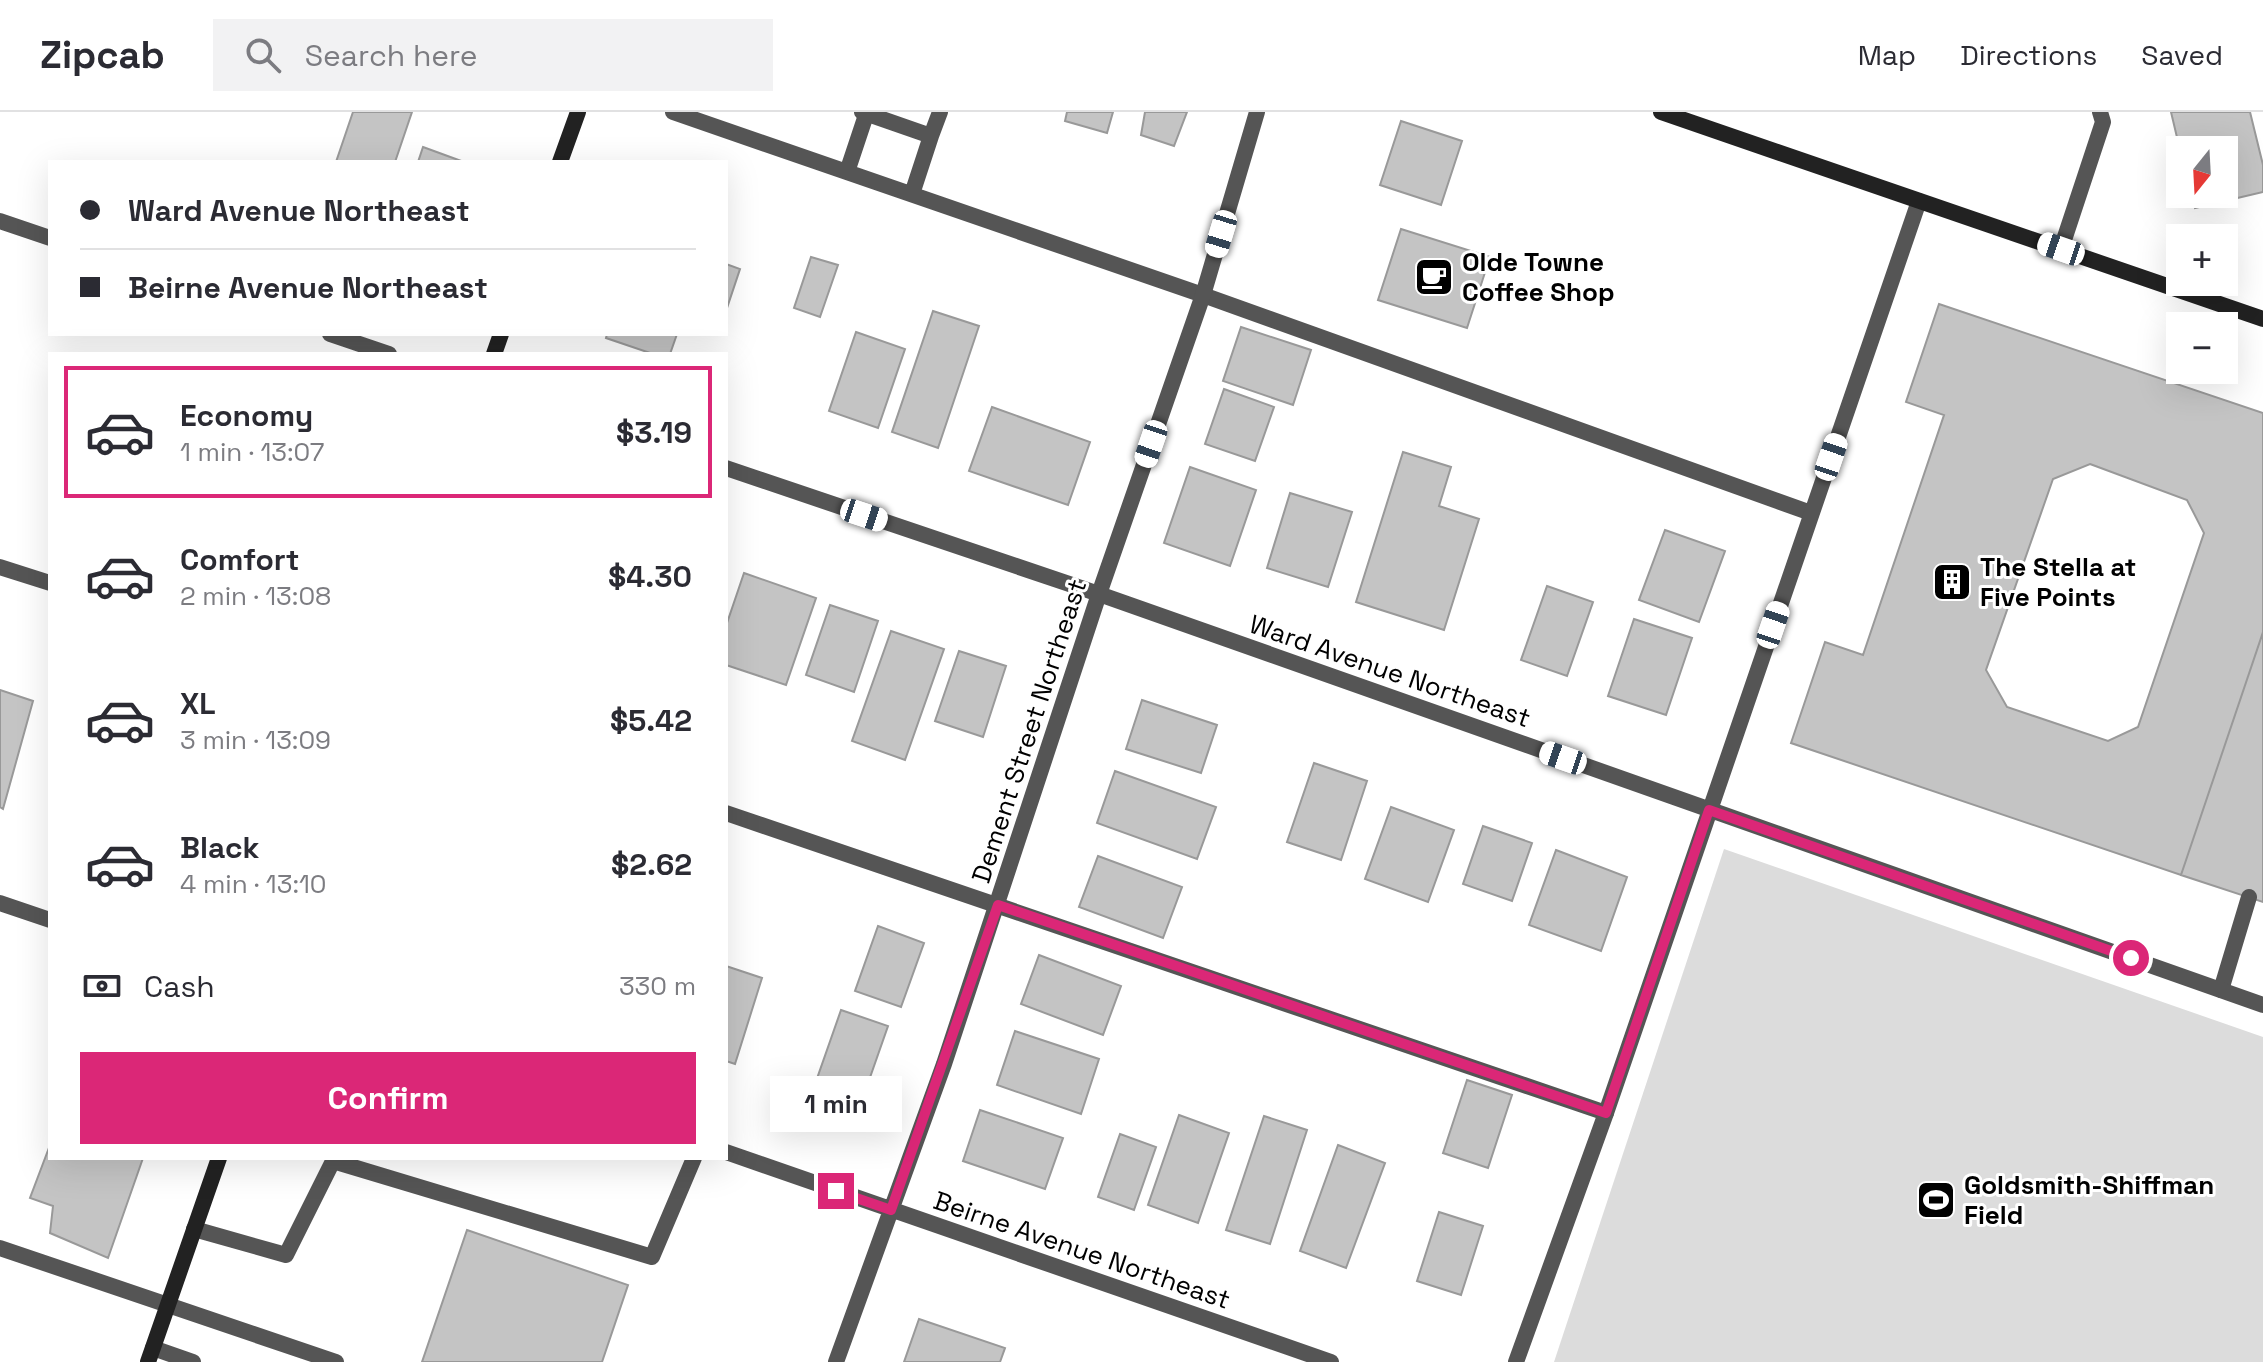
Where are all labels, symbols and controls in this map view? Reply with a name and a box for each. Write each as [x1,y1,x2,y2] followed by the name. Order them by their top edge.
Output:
[213,19,773,91] search box
[40,31,165,79] text: Zipcab
[241,33,285,77] icon: search
[305,36,478,75] text: Search here
[1858,37,1916,73] text: Map
[1960,37,2097,73] text: Directions
[2141,37,2223,73] text: Saved
[2166,136,2238,208] north arrow
[2166,136,2238,384] map controls
[128,191,470,230] text: Ward Avenue Northeast
[1203,208,1239,260] car
[2166,224,2238,296] button: +
[2034,230,2088,268] car
[1462,245,1615,309] place label: Olde Towne Coffee Shop
[1413,256,1455,298] cafe icon: Olde Towne Coffee Shop
[128,268,488,307] text: Beirne Avenue Northeast
[2166,312,2238,384] button: −
[84,396,156,468] icon: car
[180,396,313,435] text: Economy
[616,413,692,452] text: $3.19
[1132,417,1170,471] car
[1812,430,1850,484] car
[180,435,324,469] text: 1 min · 13:07
[837,496,891,534] car
[84,540,156,612] icon: car
[180,540,299,579] text: Comfort
[1980,550,2136,614] place label: The Stella at Five Points
[608,557,692,596] text: $4.30
[1931,561,1973,603] building icon: The Stella at Five Points
[964,575,1094,887] street label: Dement Street Northeast
[180,579,331,613] text: 2 min · 13:08
[1754,598,1792,652] car
[1245,607,1535,735] street label: Ward Avenue Northeast
[84,684,156,756] icon: car
[180,684,216,723] text: XL
[610,701,692,740] text: $5.42
[180,723,331,757] text: 3 min · 13:09
[1536,739,1590,777] car
[84,828,156,900] icon: car
[180,828,259,867] text: Black
[611,845,692,884] text: $2.62
[180,867,327,901] text: 4 min · 13:10
[2113,940,2149,976] route start
[80,964,124,1008] icon: cash
[144,967,215,1006] text: Cash
[619,969,696,1003] text: 330 m
[80,1052,696,1144] button: Confirm
[770,1075,902,1131] callout: 1 min
[804,1087,868,1121] text: 1 min
[1964,1168,2214,1232] place label: Goldsmith-Shiffman Field
[818,1173,854,1209] route end
[1915,1179,1957,1221] sports icon: Goldsmith-Shiffman Field
[929,1183,1235,1317] street label: Beirne Avenue Northeast

